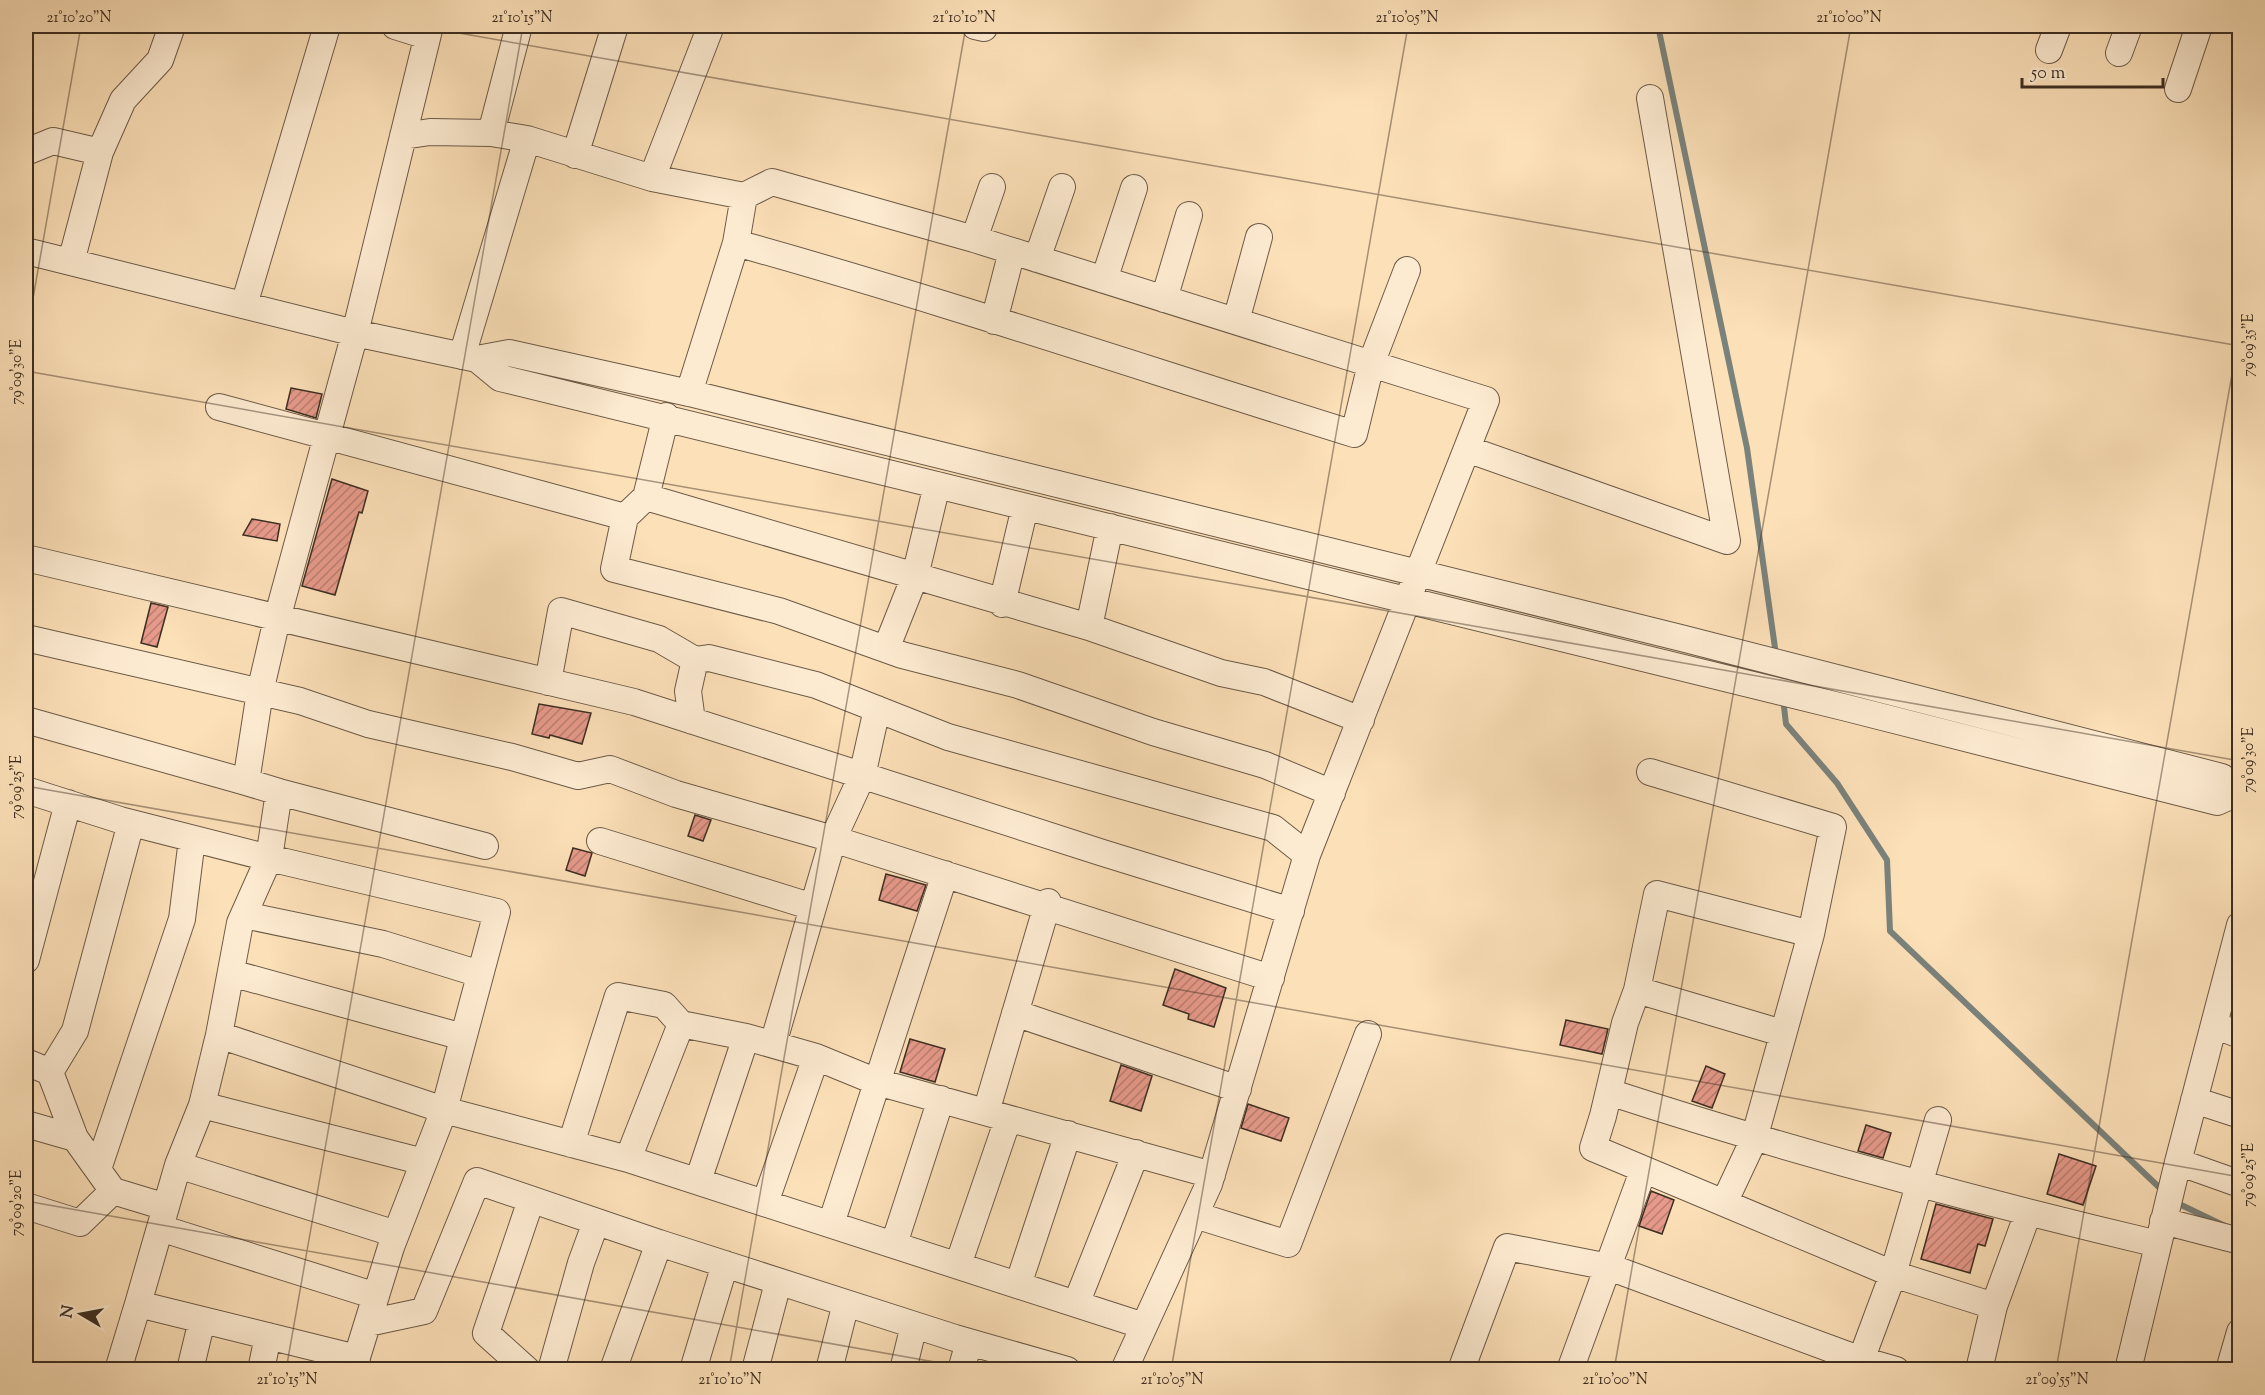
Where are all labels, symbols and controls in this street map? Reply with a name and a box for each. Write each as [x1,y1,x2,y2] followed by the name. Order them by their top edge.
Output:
[46,8,112,29] text: 21°10'20"N
[491,8,553,29] text: 21°10'15"N
[932,8,996,29] text: 21°10'10"N
[1375,8,1439,29] text: 21°10'05"N
[1816,8,1882,29] text: 21°10'00"N
[2022,51,2163,89] scale bar
[2030,61,2066,87] text: 50 m
[2239,313,2260,377] text: 79°09'35"E
[7,339,28,405] text: 79°09'30"E
[2239,727,2260,793] text: 79°09'30"E
[7,755,28,819] text: 79°09'25"E
[2239,1143,2260,1207] text: 79°09'25"E
[7,1170,28,1236] text: 79°09'20"E
[51,1284,111,1344] north arrow
[56,1303,81,1320] text: N
[256,1370,318,1391] text: 21°10'15"N
[698,1370,762,1391] text: 21°10'10"N
[1140,1370,1204,1391] text: 21°10'05"N
[1582,1370,1648,1391] text: 21°10'00"N
[2025,1370,2089,1391] text: 21°09'55"N

